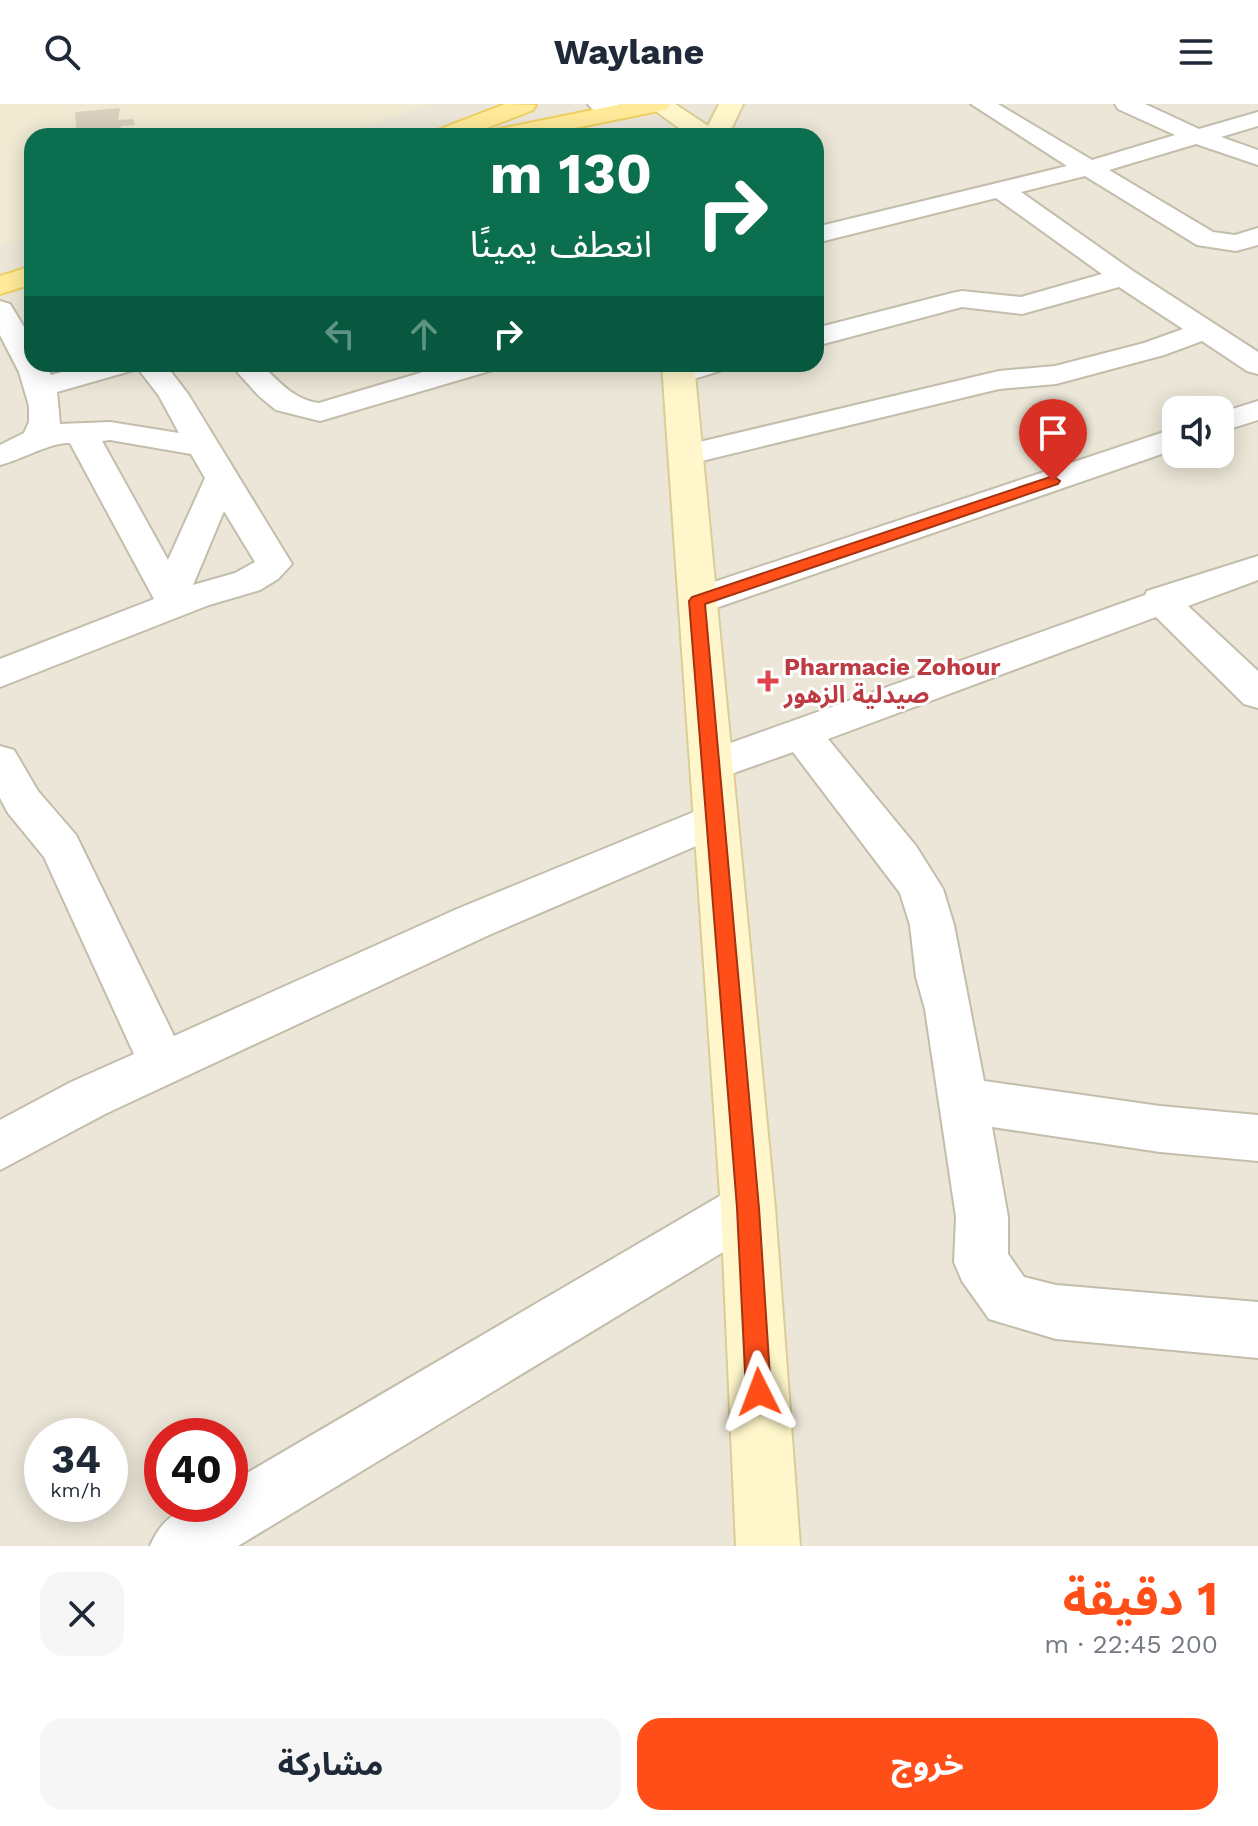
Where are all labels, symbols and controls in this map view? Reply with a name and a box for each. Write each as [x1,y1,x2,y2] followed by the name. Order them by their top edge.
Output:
[40,30,84,74] icon: search
[1174,30,1218,74] icon: menu
[554,31,704,73] text: Waylane
[490,141,652,207] text: 130 m
[680,160,784,264] icon: right
[470,224,652,266] text: انعطف يمينًا
[318,312,362,356] icon: left
[402,312,446,356] icon: ahead
[486,312,530,356] icon: right
[1162,396,1234,468] map controls
[1162,396,1234,468] button: sound
[1019,399,1087,481] pin
[1031,411,1075,455] icon: arrive
[783,653,1001,709] place label: Pharmacie Zohour صيدلية الزهور
[759,672,777,690] marker: Pharmacie Zohour صيدلية الزهور
[717,1350,801,1434] position arrow
[144,1418,248,1522] speed limit sign: 40
[51,1436,101,1483] text: 34
[50,1478,102,1502] text: km/h
[1063,1570,1218,1627] text: 1 دقيقة
[40,1572,124,1656] button: close
[1044,1629,1218,1659] text: 200 m · 22:45
[40,1718,621,1810] button: مشاركة
[637,1718,1218,1810] button: خروج

